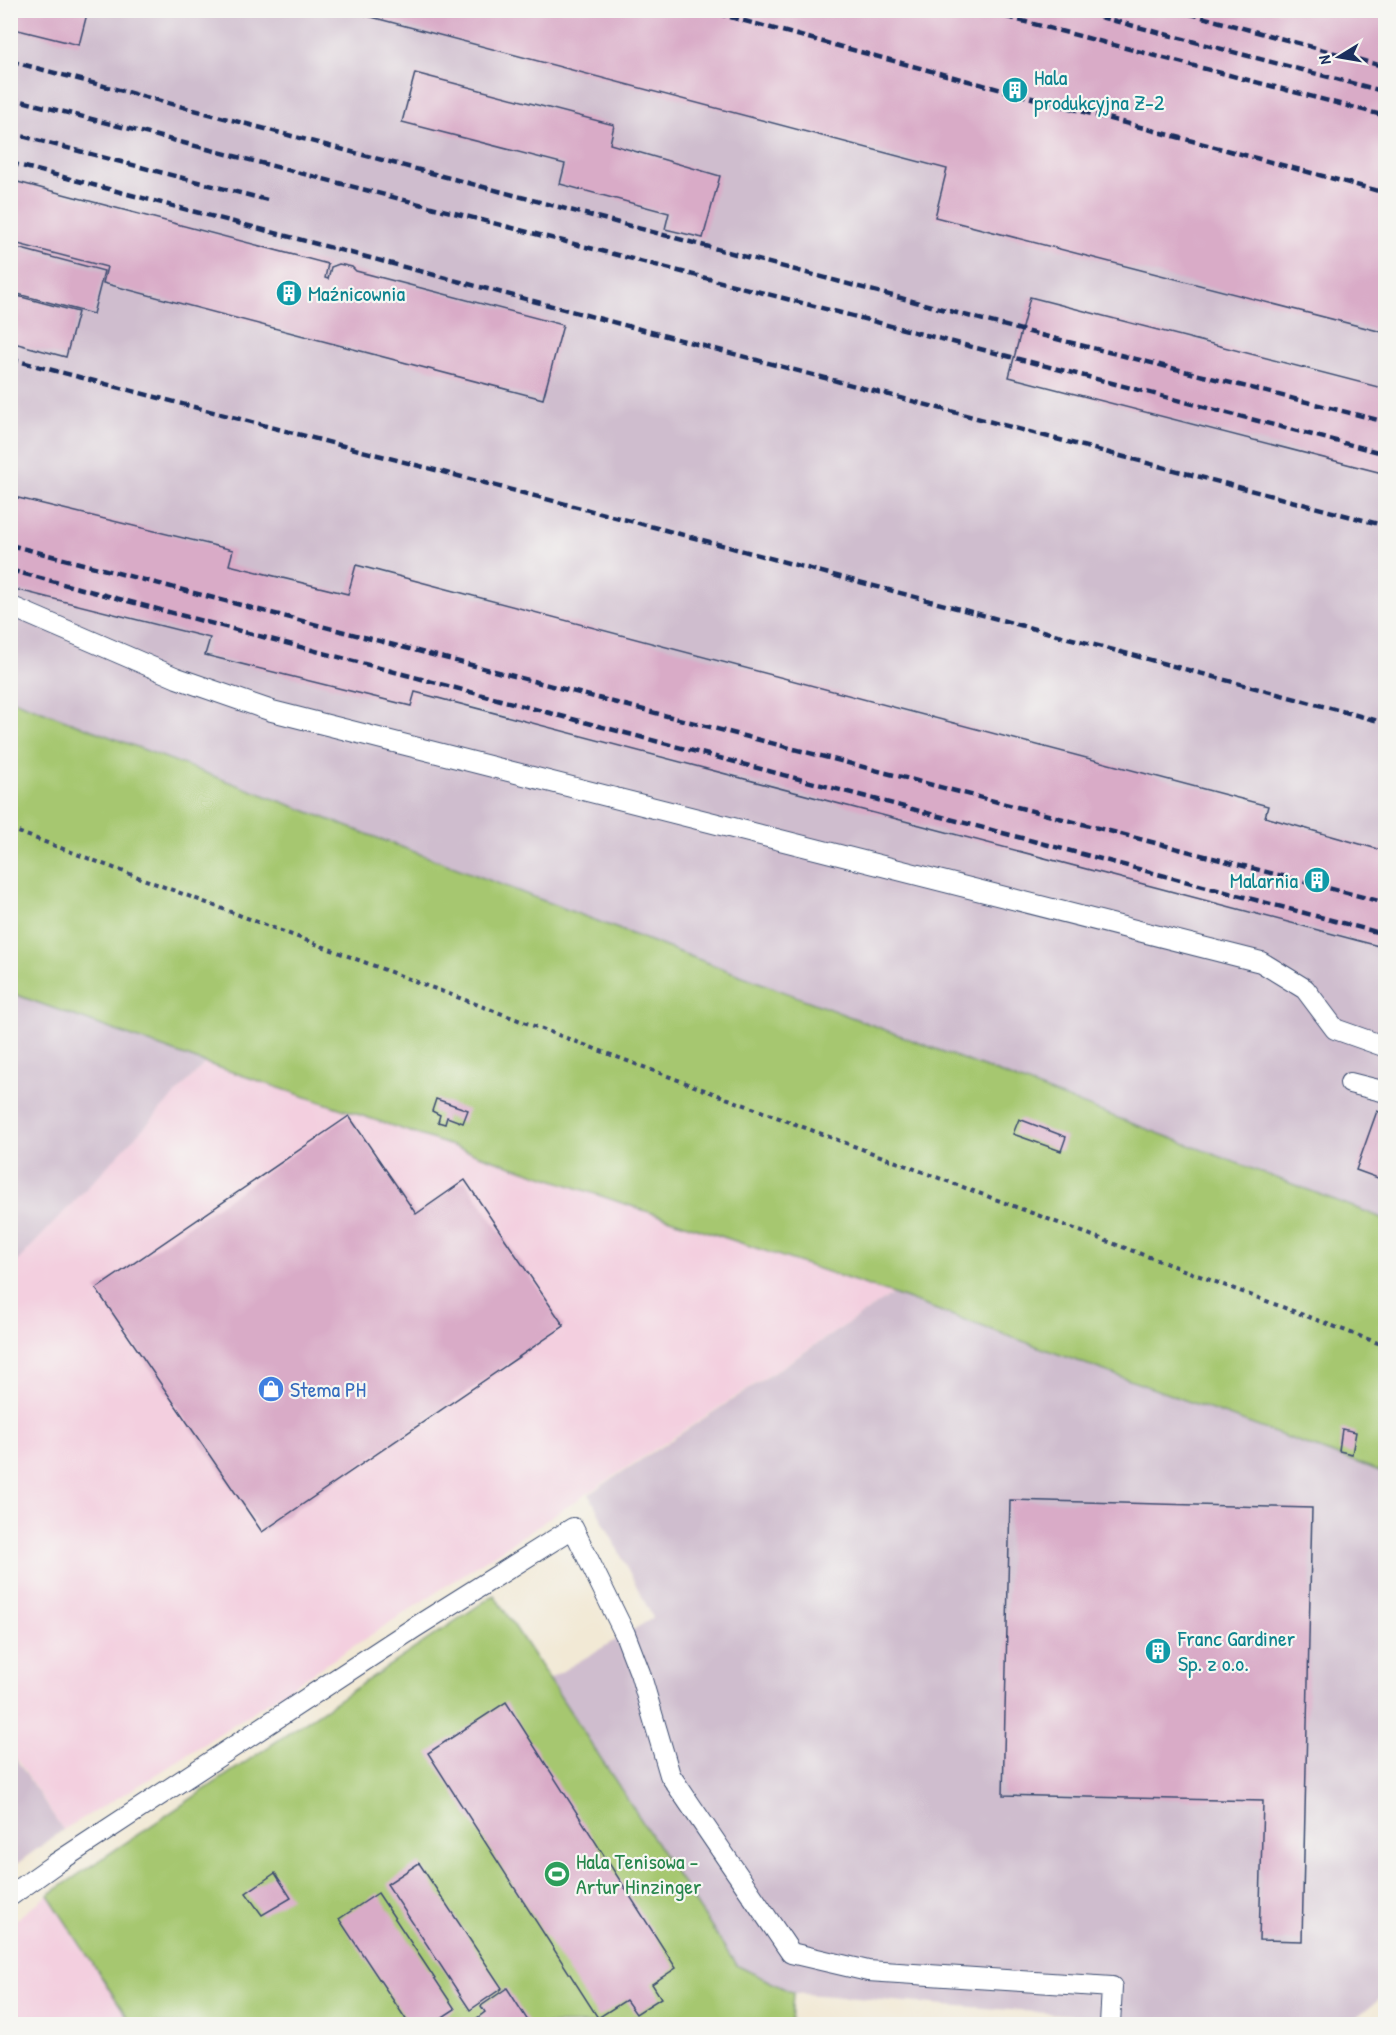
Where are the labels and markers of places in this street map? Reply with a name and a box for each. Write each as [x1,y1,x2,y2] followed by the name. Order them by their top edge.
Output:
[1034,62,1165,117] place label: Hala produkcyjna Z-2
[1000,75,1030,105] building icon: Hala produkcyjna Z-2
[274,278,304,308] building icon: Maźnicownia
[308,278,405,308] place label: Maźnicownia
[1230,865,1298,895] place label: Malarnia
[1302,865,1332,895] building icon: Malarnia
[256,1374,286,1404] shop icon: Stema PH
[290,1374,366,1404] place label: Stema PH
[1177,1623,1296,1678] place label: Franc Gardiner Sp. z o.o.
[1143,1636,1173,1666] building icon: Franc Gardiner Sp. z o.o.
[576,1846,702,1901] place label: Hala Tenisowa - Artur Hinzinger
[542,1859,572,1889] sports icon: Hala Tenisowa - Artur Hinzinger

